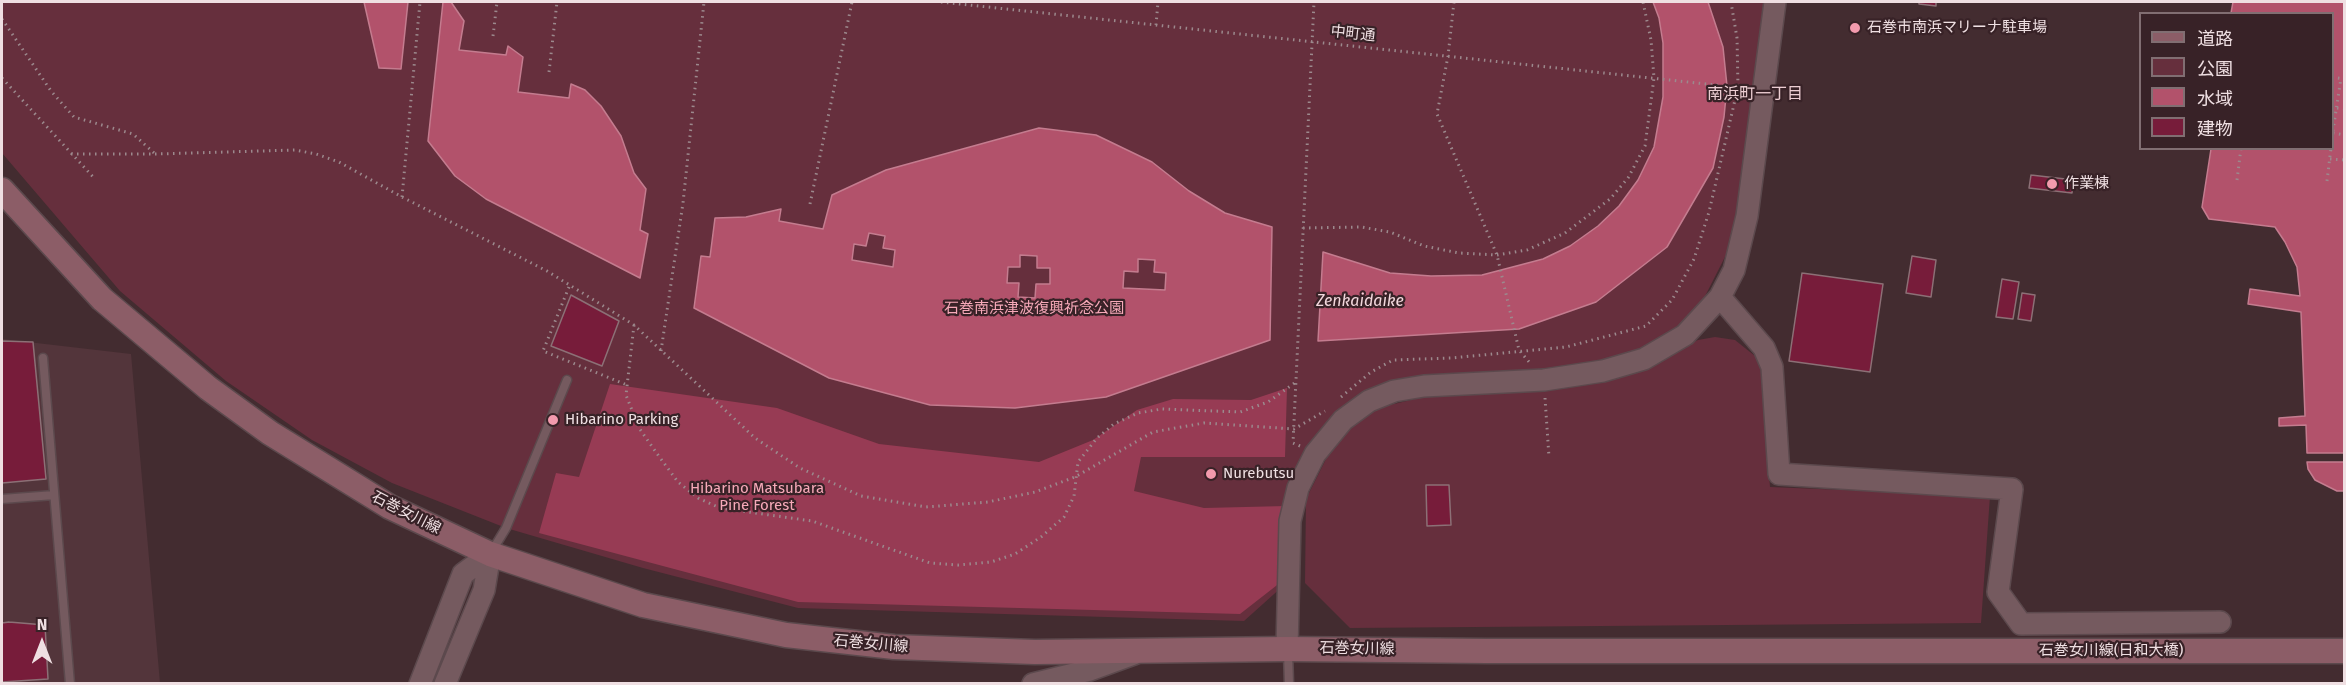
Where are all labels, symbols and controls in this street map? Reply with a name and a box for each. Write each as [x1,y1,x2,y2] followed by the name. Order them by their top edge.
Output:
[2139,12,2334,150] legend
[1867,19,2047,37] place label: 石巻市南浜マリーナ駐車場
[1848,21,1862,35] marker: 石巻市南浜マリーナ駐車場
[1330,23,1376,45] street label: 中町通
[2197,28,2233,50] text: 道路
[2197,58,2233,80] text: 公園
[1707,85,1803,105] district label: 南浜町一丁目
[2197,88,2233,110] text: 水域
[2197,118,2233,140] text: 建物
[2064,175,2109,193] place label: 作業棟
[2045,177,2059,191] marker: 作業棟
[1316,292,1404,312] water label: Zenkaidaike
[944,300,1124,318] park label: 石巻南浜津波復興祈念公園
[565,411,678,429] place label: Hibarino Parking
[546,413,560,427] marker: Hibarino Parking
[1223,465,1294,483] place label: Nurebutsu
[1204,467,1218,481] marker: Nurebutsu
[690,480,824,515] park label: Hibarino Matsubara Pine Forest
[369,488,443,538] street label: 石巻女川線
[12,613,72,673] north arrow
[37,615,47,634] text: N
[833,632,909,656] street label: 石巻女川線
[1319,639,1395,659] street label: 石巻女川線
[2039,642,2183,660] street label: 石巻女川線(日和大橋)

